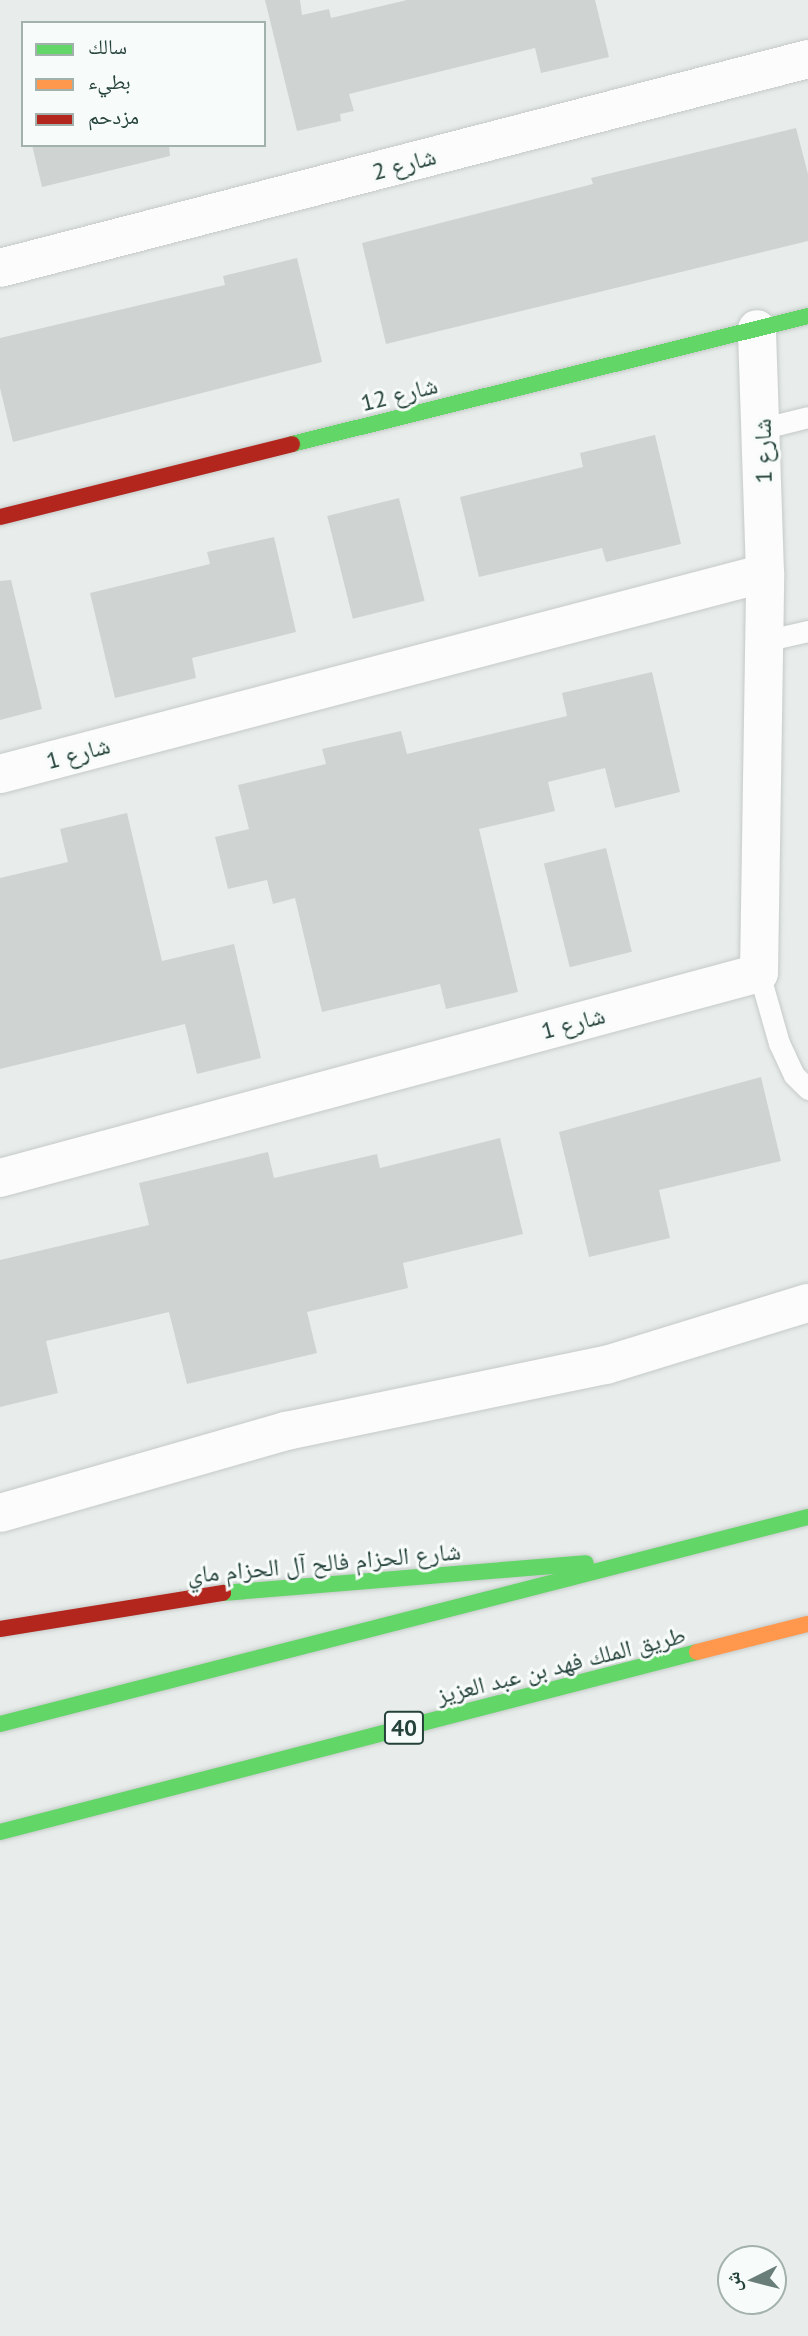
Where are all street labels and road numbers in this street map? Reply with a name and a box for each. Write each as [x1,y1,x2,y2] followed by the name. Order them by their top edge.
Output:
[369,142,439,186] street label: شارع 2
[358,371,440,417] street label: شارع 12
[748,418,778,484] street label: شارع 1
[43,731,113,775] street label: شارع 1
[538,1001,608,1045] street label: شارع 1
[186,1537,462,1589] street label: شارع الحزام فالح آل الحزام ماي
[434,1620,688,1710] street label: طريق الملك فهد بن عبد العزيز
[383,1708,425,1748] road number: 40

